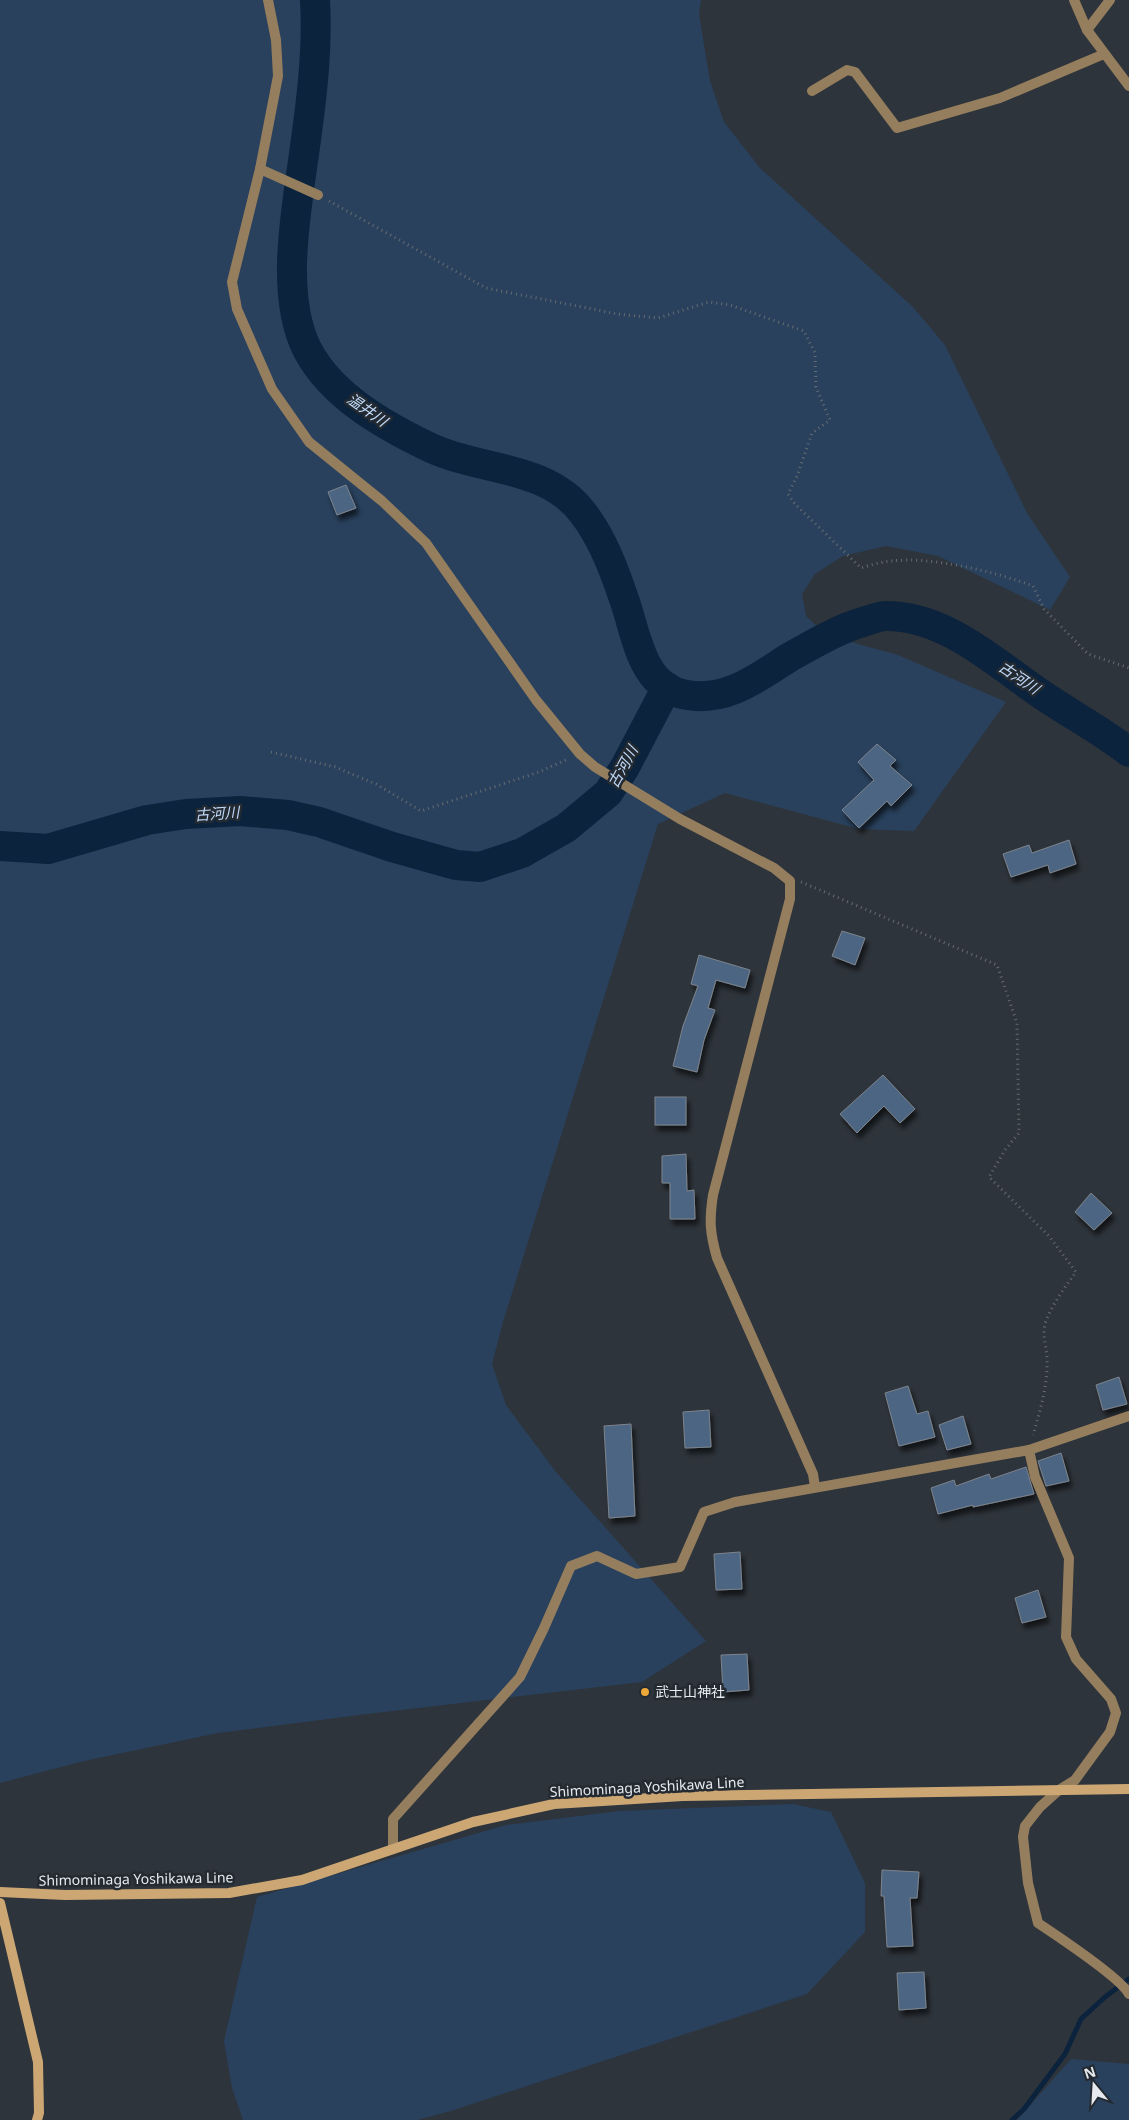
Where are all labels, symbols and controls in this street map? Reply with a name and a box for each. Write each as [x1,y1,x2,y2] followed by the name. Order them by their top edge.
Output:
[343,388,393,431] water label: 温井川
[995,656,1045,699] water label: 古河川
[602,740,643,791] water label: 古河川
[194,801,242,825] water label: 古河川
[655,1682,725,1701] place label: 武士山神社
[639,1686,651,1698] marker: 武士山神社
[549,1772,745,1801] street label: Shimominaga Yoshikawa Line
[38,1867,234,1890] street label: Shimominaga Yoshikawa Line
[1069,2060,1119,2110] north arrow
[1081,2061,1098,2083] text: N

